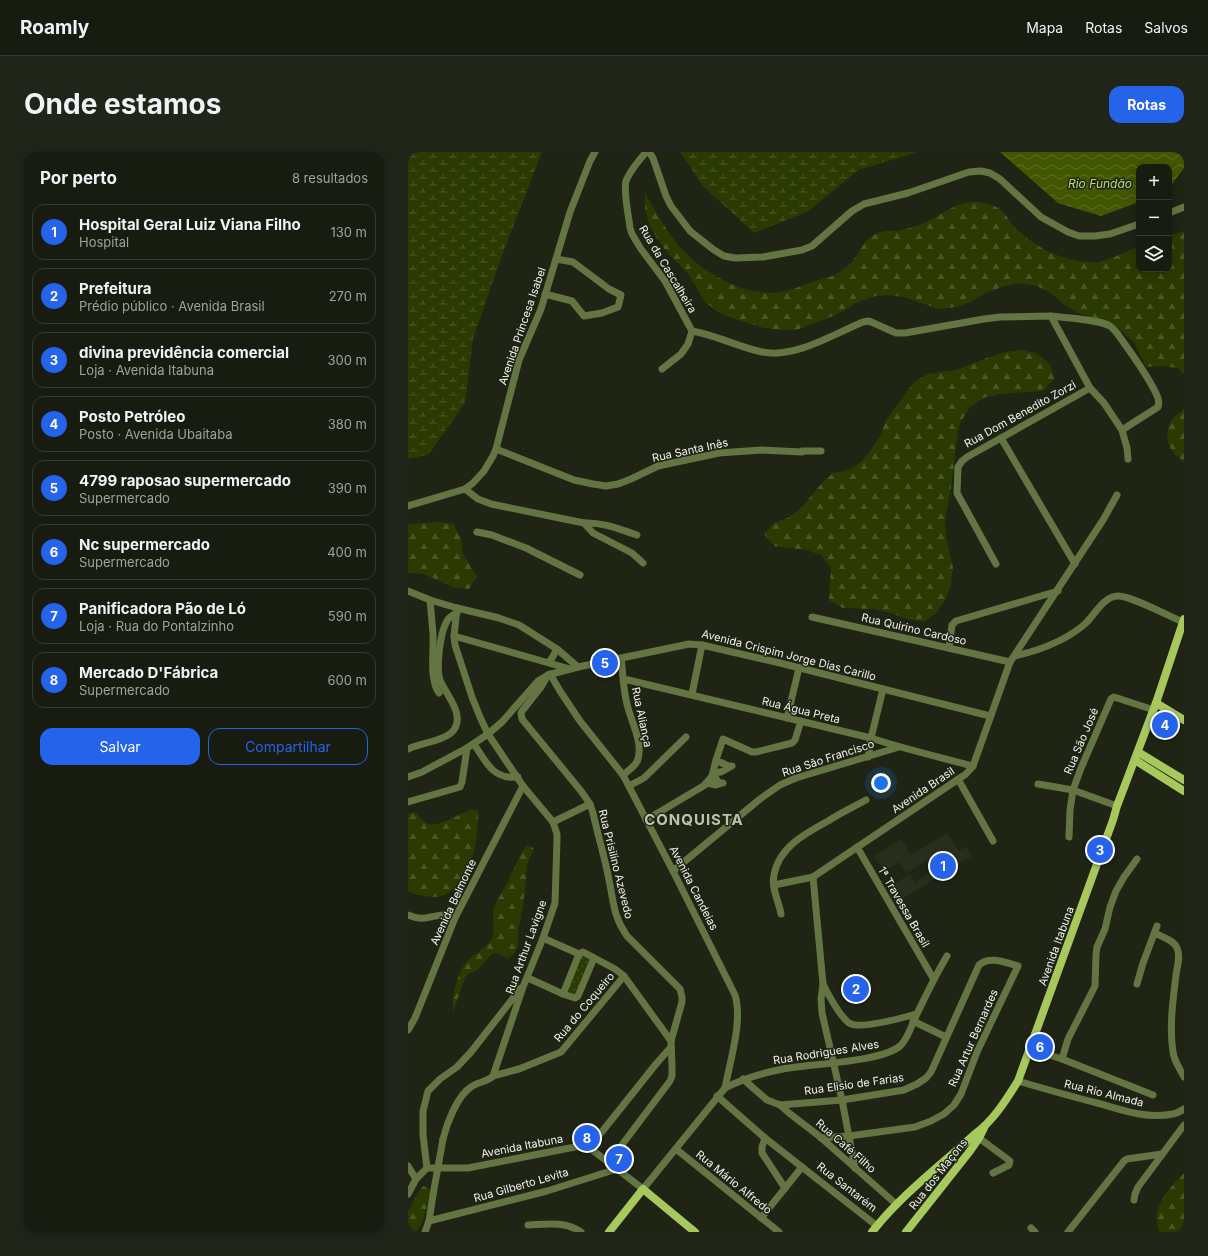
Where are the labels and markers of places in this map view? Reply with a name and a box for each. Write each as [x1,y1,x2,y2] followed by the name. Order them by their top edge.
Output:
[592,648,618,678] pin: 5
[1152,710,1178,740] pin: 4
[1087,835,1113,865] pin: 3
[930,851,956,881] pin: 1
[843,974,869,1004] pin: 2
[1027,1032,1053,1062] pin: 6
[574,1123,600,1153] pin: 8
[606,1144,632,1174] pin: 7

